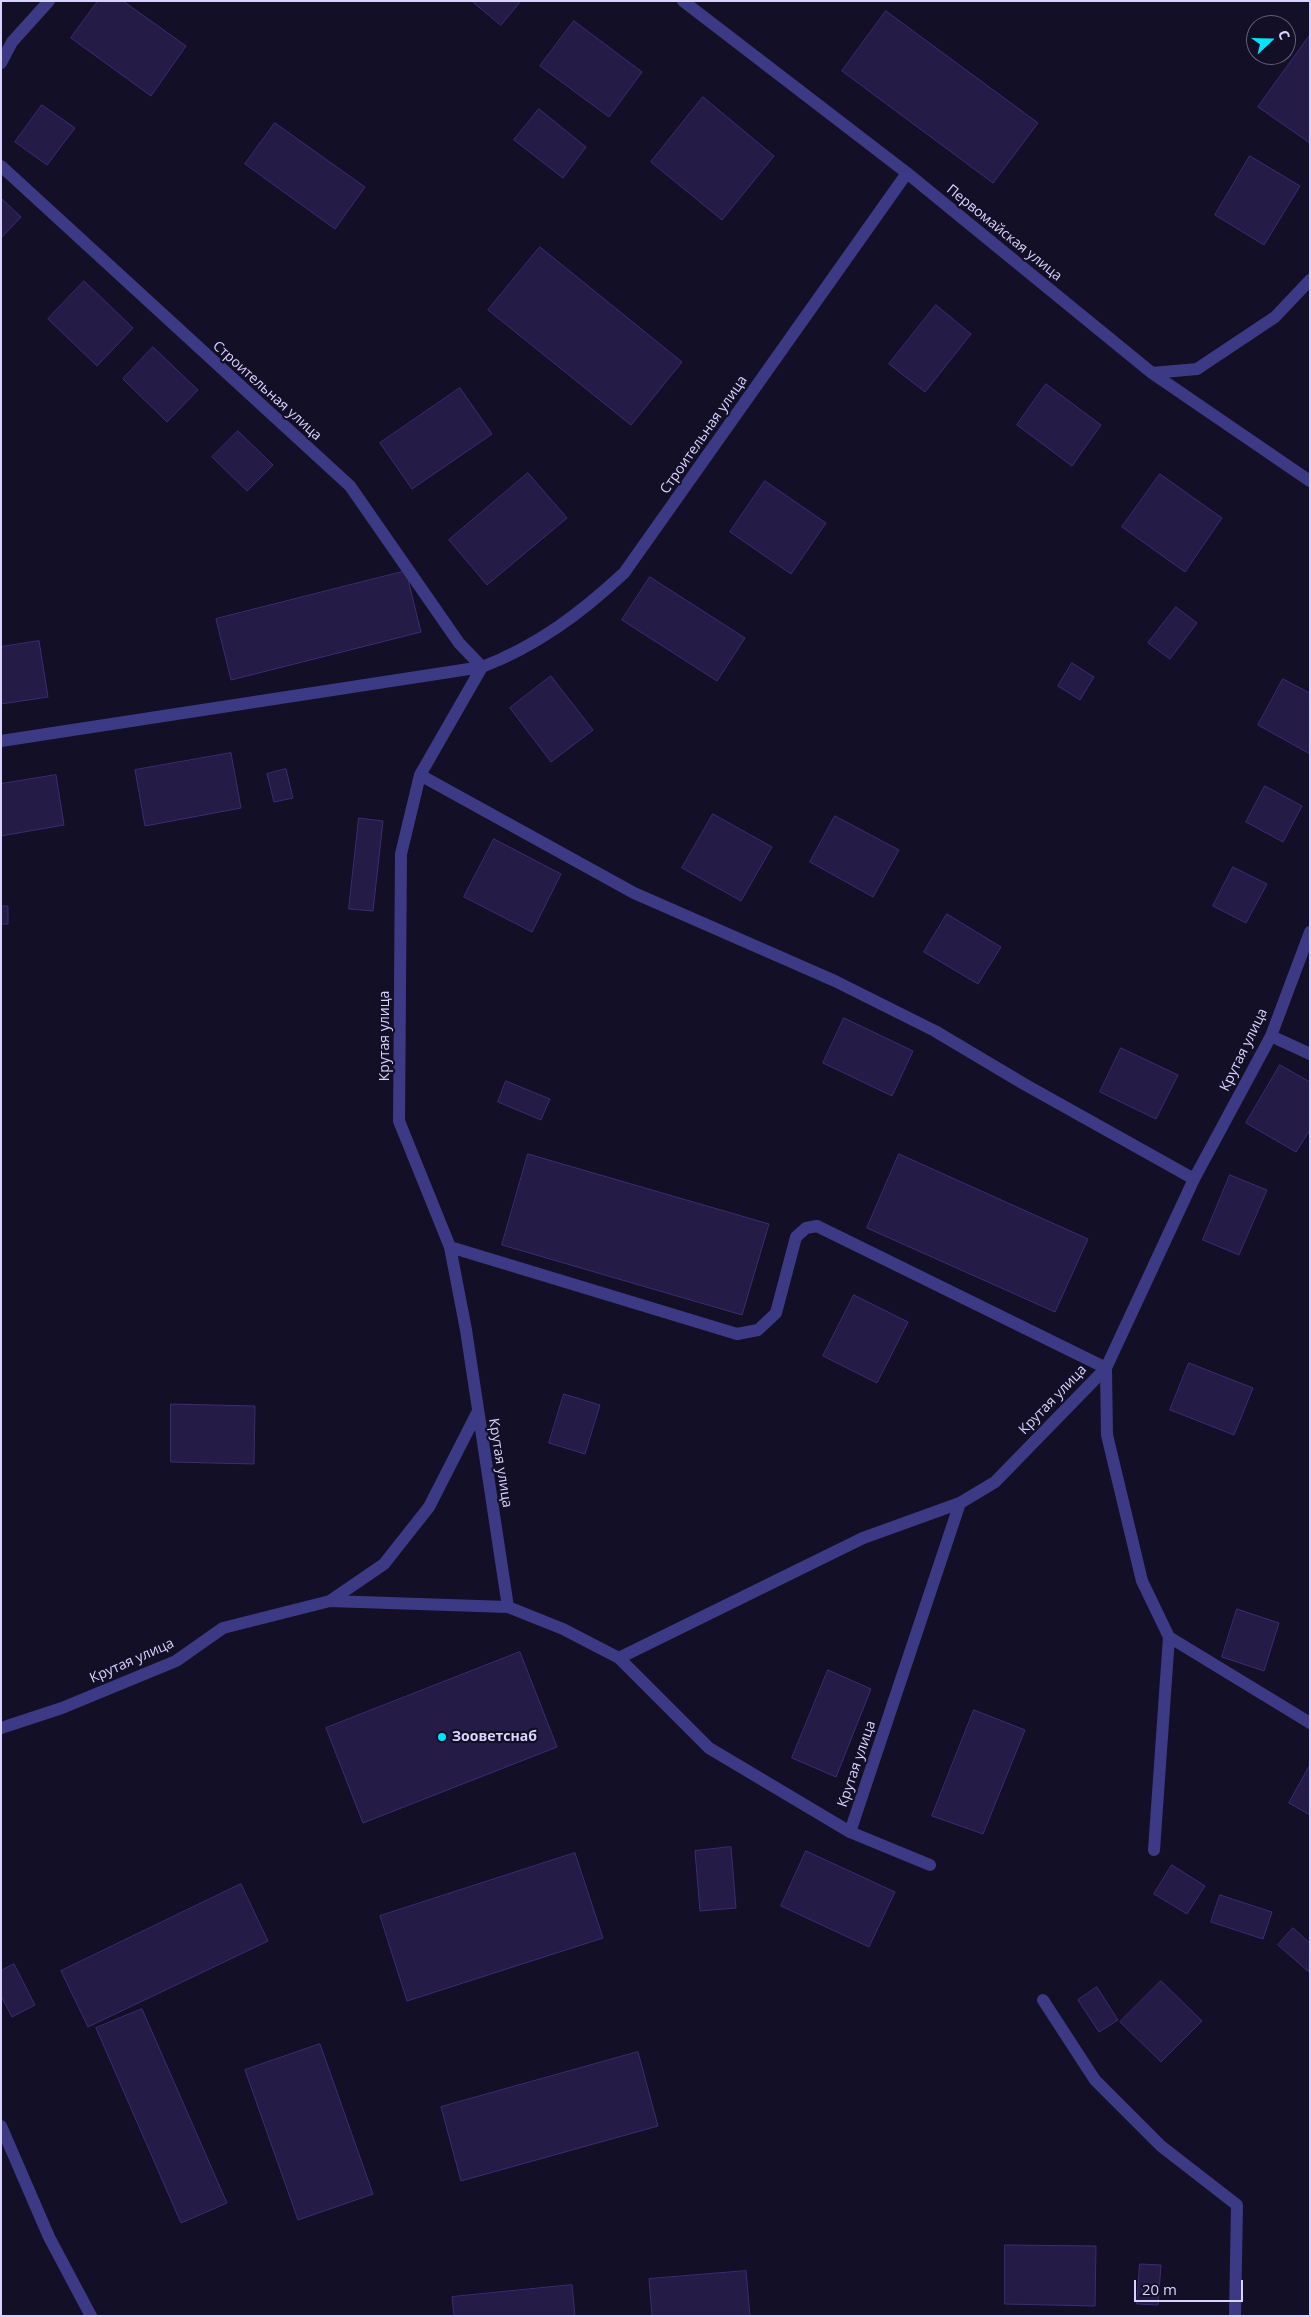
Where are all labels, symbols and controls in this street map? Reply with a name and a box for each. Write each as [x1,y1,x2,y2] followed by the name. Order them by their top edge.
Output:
[1246,15,1296,65] north arrow
[1274,27,1295,42] text: С
[943,181,1065,285] street label: Первомайская улица
[209,338,325,444] street label: Строительная улица
[657,373,751,497] street label: Строительная улица
[377,991,393,1081] street label: Крутая улица
[1217,1006,1271,1094] street label: Крутая улица
[1016,1362,1090,1438] street label: Крутая улица
[485,1417,515,1509] street label: Крутая улица
[87,1635,177,1687] street label: Крутая улица
[834,1719,880,1809] street label: Крутая улица
[452,1729,537,1745] place label: Зооветснаб
[436,1731,448,1743] marker: Зооветснаб
[1136,2270,1245,2302] scale bar
[1142,2279,1177,2299] text: 20 m

